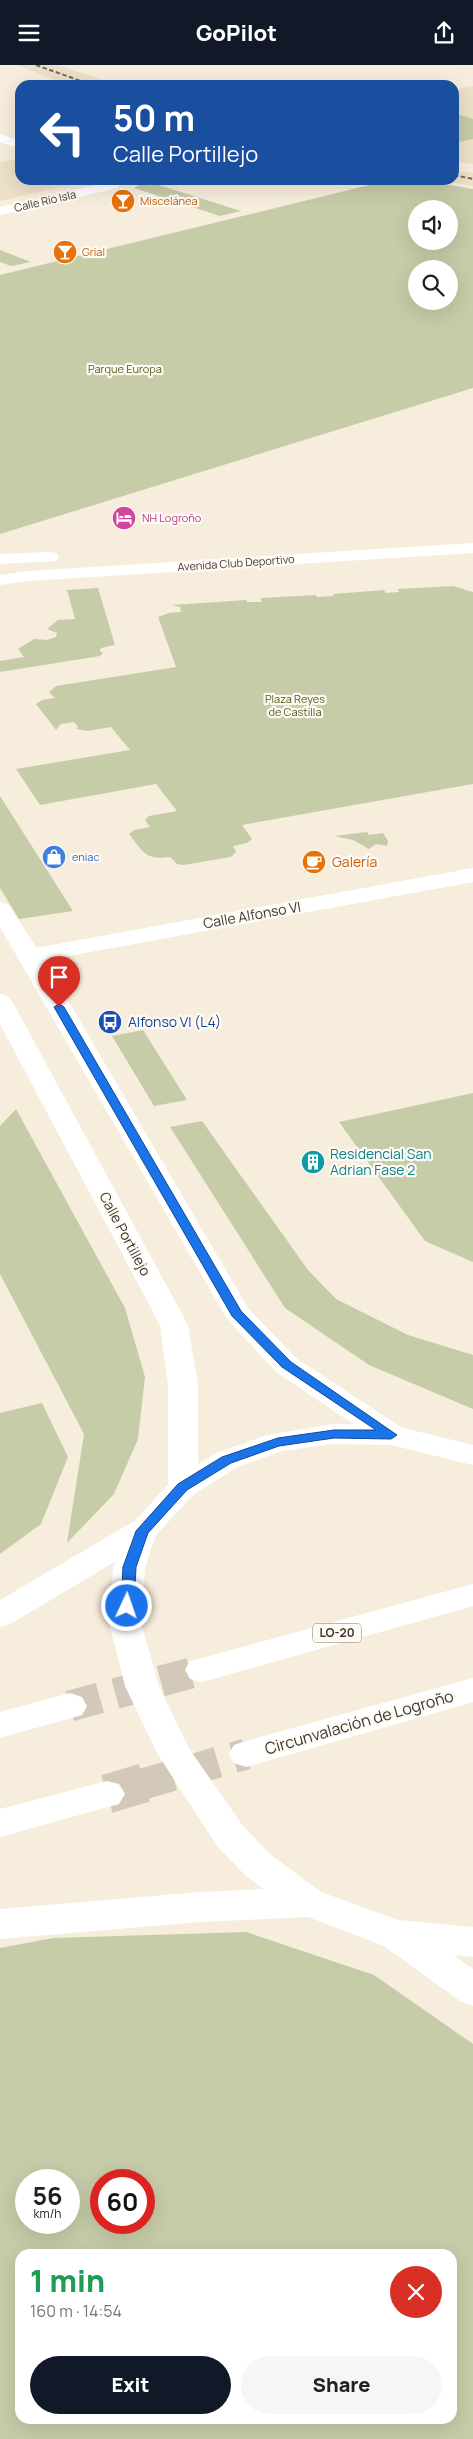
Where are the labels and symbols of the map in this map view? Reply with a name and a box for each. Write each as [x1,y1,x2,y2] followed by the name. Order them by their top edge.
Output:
[13,186,77,215] street label: Calle Río Isla
[110,188,136,214] bar icon: Miscelánea
[140,193,198,208] place label: Miscelánea
[52,239,78,265] bar icon: Grial
[82,244,105,259] place label: Grial
[88,361,162,376] park label: Parque Europa
[111,505,137,531] hotel icon: NH Logroño
[142,510,202,525] place label: NH Logroño
[177,551,295,574] street label: Avenida Club Deportivo
[265,691,325,719] park label: Plaza Reyes de Castilla
[41,844,67,870] shop icon: eniac
[72,849,100,864] place label: eniac
[301,849,327,875] cafe icon: Galería
[332,852,377,871] place label: Galería
[202,897,302,932] street label: Calle Alfonso VI
[38,956,80,1007] pin
[97,1009,123,1035] bus stop icon: Alfonso VI (L4)
[128,1012,221,1031] place label: Alfonso VI (L4)
[330,1144,432,1179] place label: Residencial San Adrian Fase 2
[300,1149,326,1175] building icon: Residencial San Adrian Fase 2
[95,1188,156,1279] street label: Calle Portillejo
[100,1579,152,1631] position arrow
[313,1624,361,1643] road number: LO-20
[262,1684,456,1760] street label: Circunvalación de Logroño
[90,2169,155,2234] speed limit sign: 60

